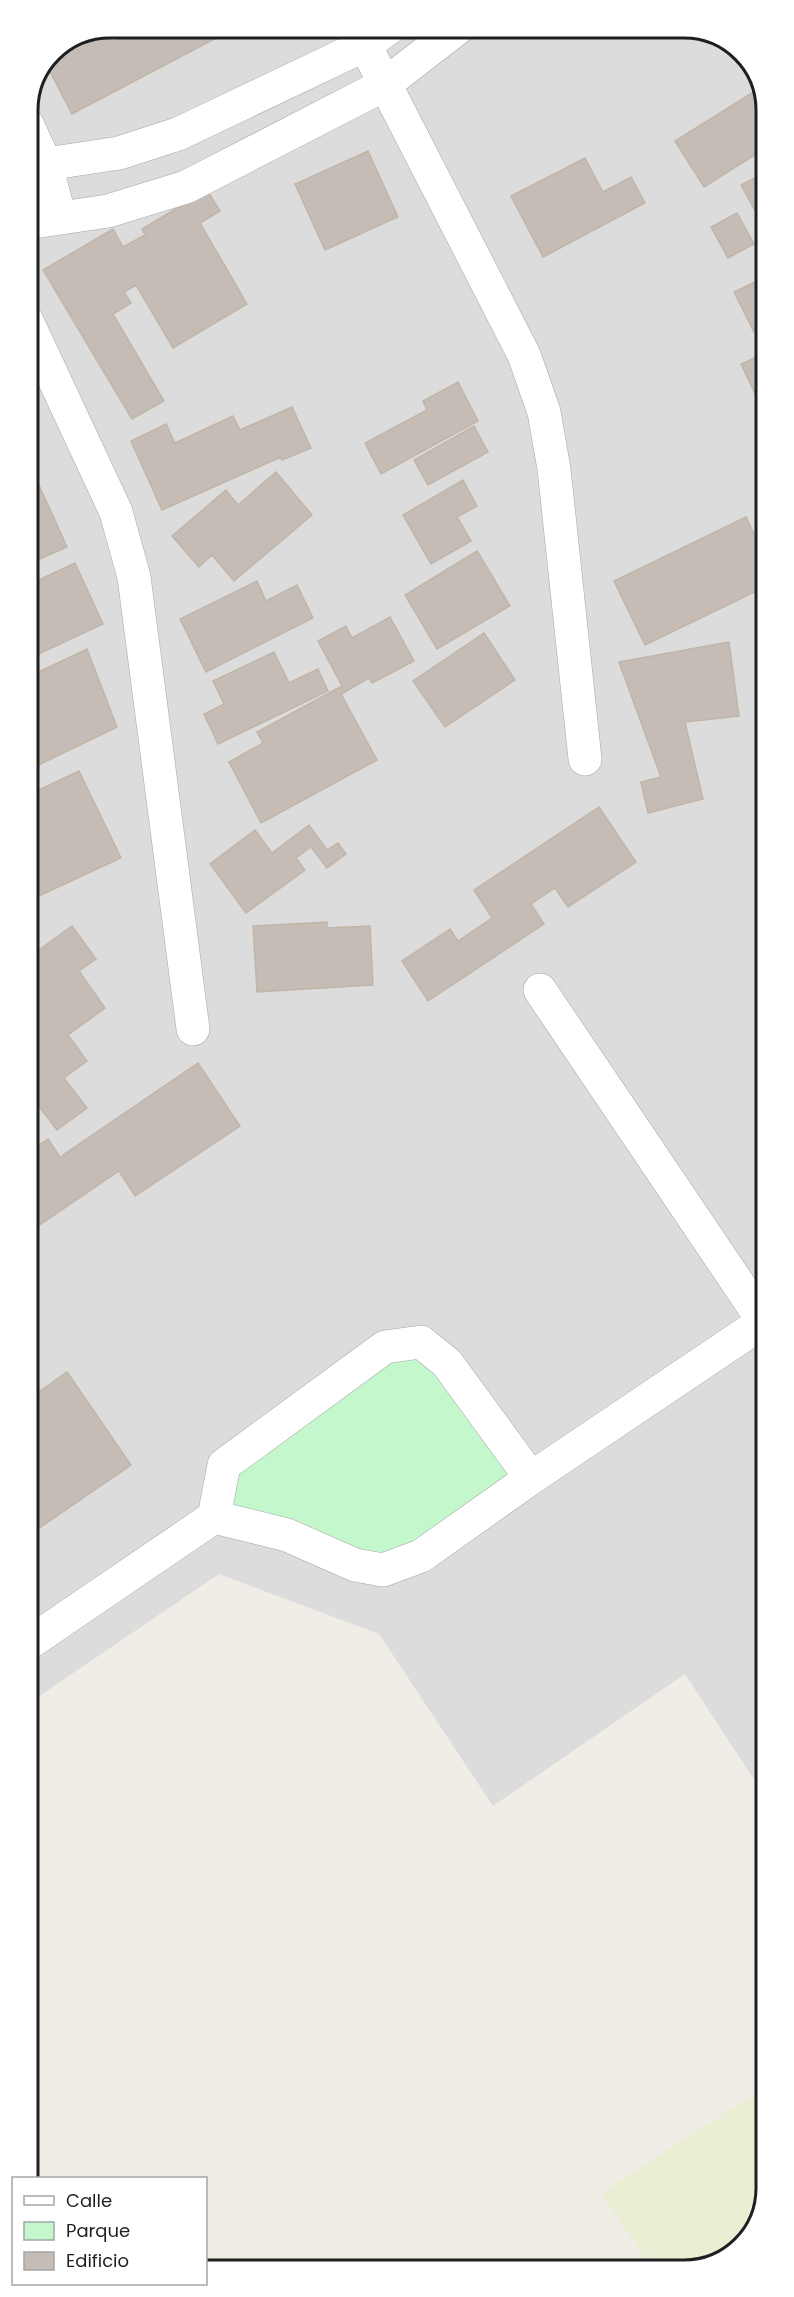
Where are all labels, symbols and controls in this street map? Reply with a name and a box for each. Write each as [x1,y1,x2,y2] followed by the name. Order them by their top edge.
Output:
[12,2177,207,2285] legend
[66,2188,112,2213] text: Calle
[66,2218,130,2243] text: Parque
[66,2248,129,2273] text: Edificio

